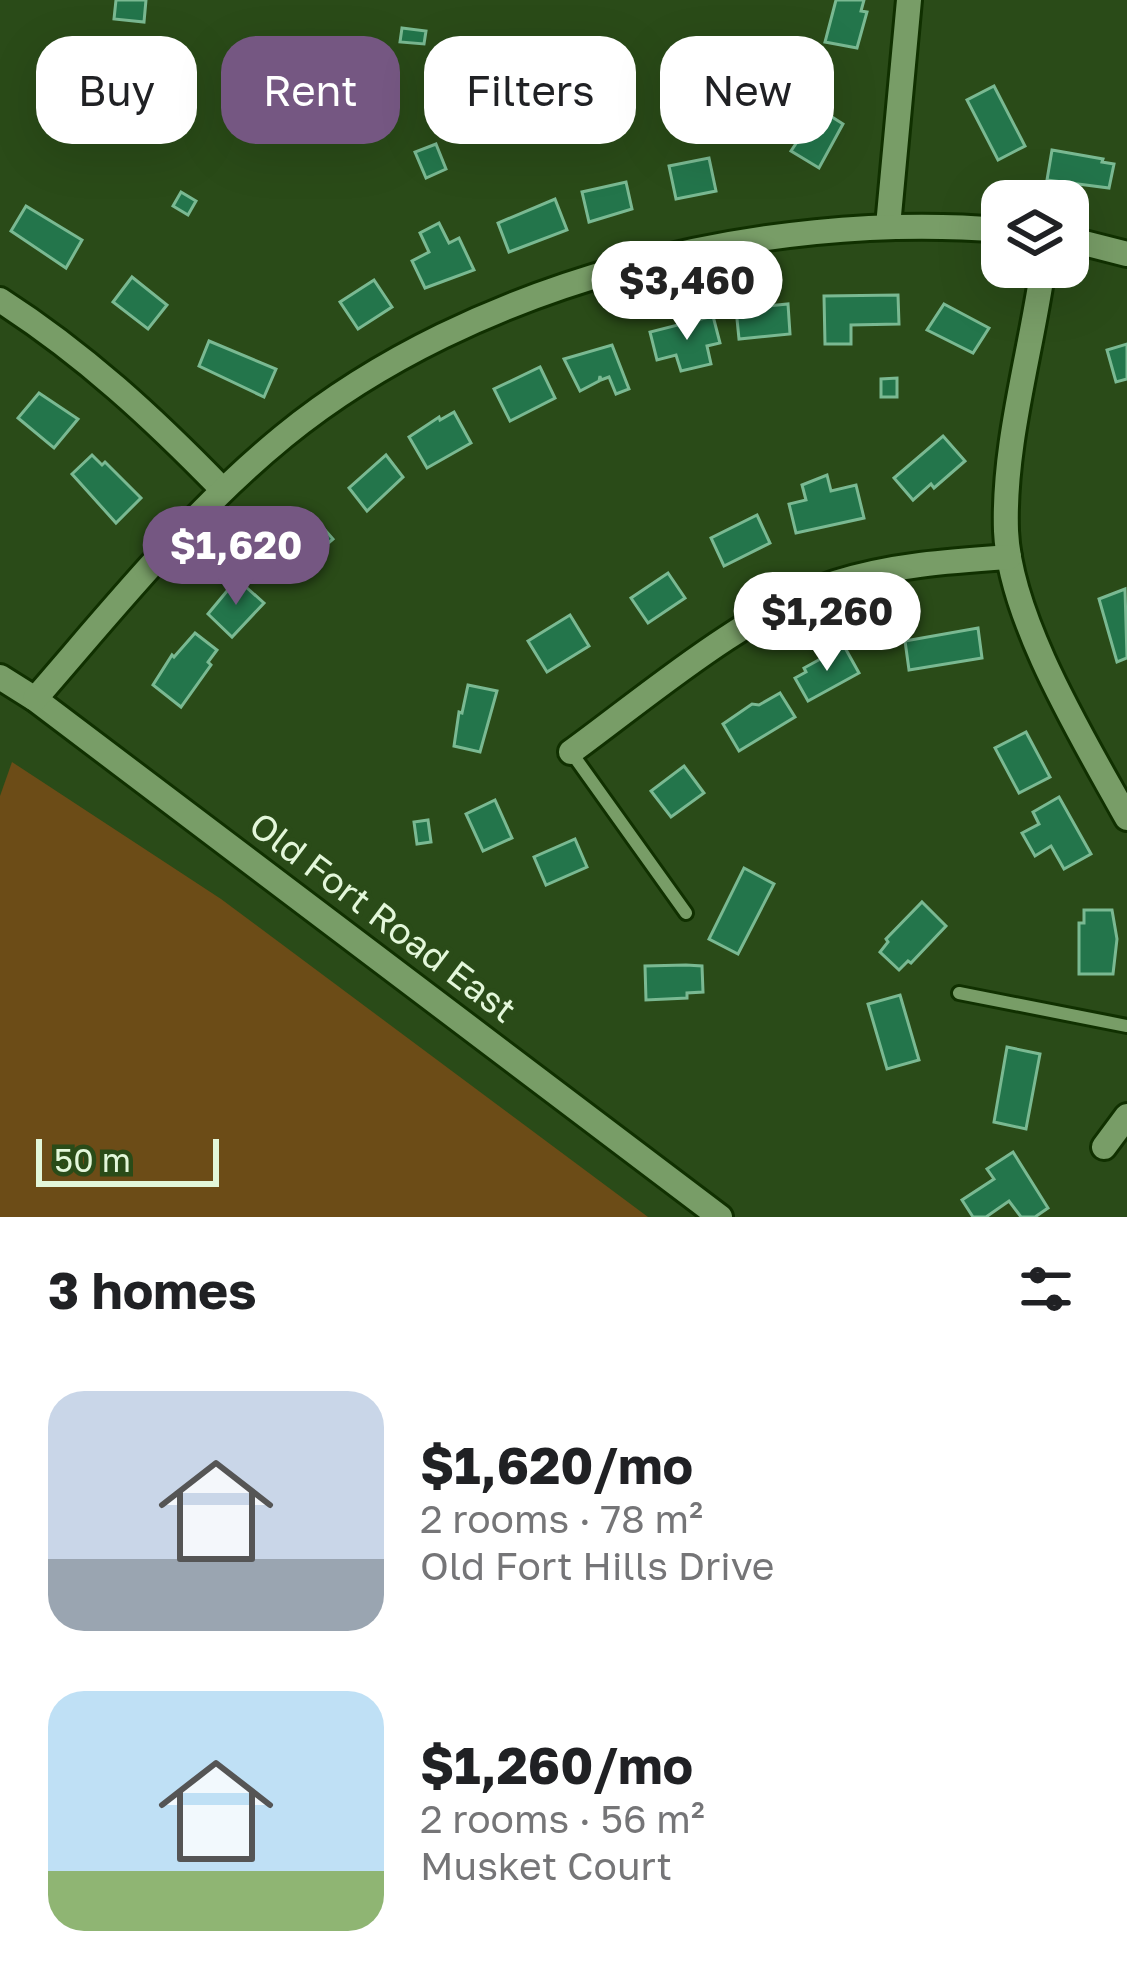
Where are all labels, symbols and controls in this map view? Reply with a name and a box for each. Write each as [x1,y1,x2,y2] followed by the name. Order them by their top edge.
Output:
[36,36,197,144] chip: Buy
[221,36,400,144] chip: Rent
[424,36,636,144] chip: Filters
[660,36,834,144] chip: New
[981,180,1089,288] map controls
[981,180,1089,288] button: layers
[589,241,785,343] pin: $3,460
[619,256,755,303] text: $3,460
[138,506,334,608] pin: $1,620
[170,521,302,568] text: $1,620
[729,572,925,674] pin: $1,260
[761,587,893,634] text: $1,260
[242,802,525,1031] street label: Old Fort Road East
[36,1133,219,1186] scale bar
[54,1140,131,1179] text: 50 m
[1013,1256,1079,1322] icon: filters
[48,1259,257,1320] text: 3 homes
[420,1434,693,1495] text: $1,620/mo
[144,1439,288,1583] icon: home
[420,1495,703,1542] text: 2 rooms · 78 m²
[420,1542,774,1589] text: Old Fort Hills Drive
[420,1734,693,1795] text: $1,260/mo
[144,1739,288,1883] icon: home
[420,1795,705,1842] text: 2 rooms · 56 m²
[420,1842,672,1889] text: Musket Court

